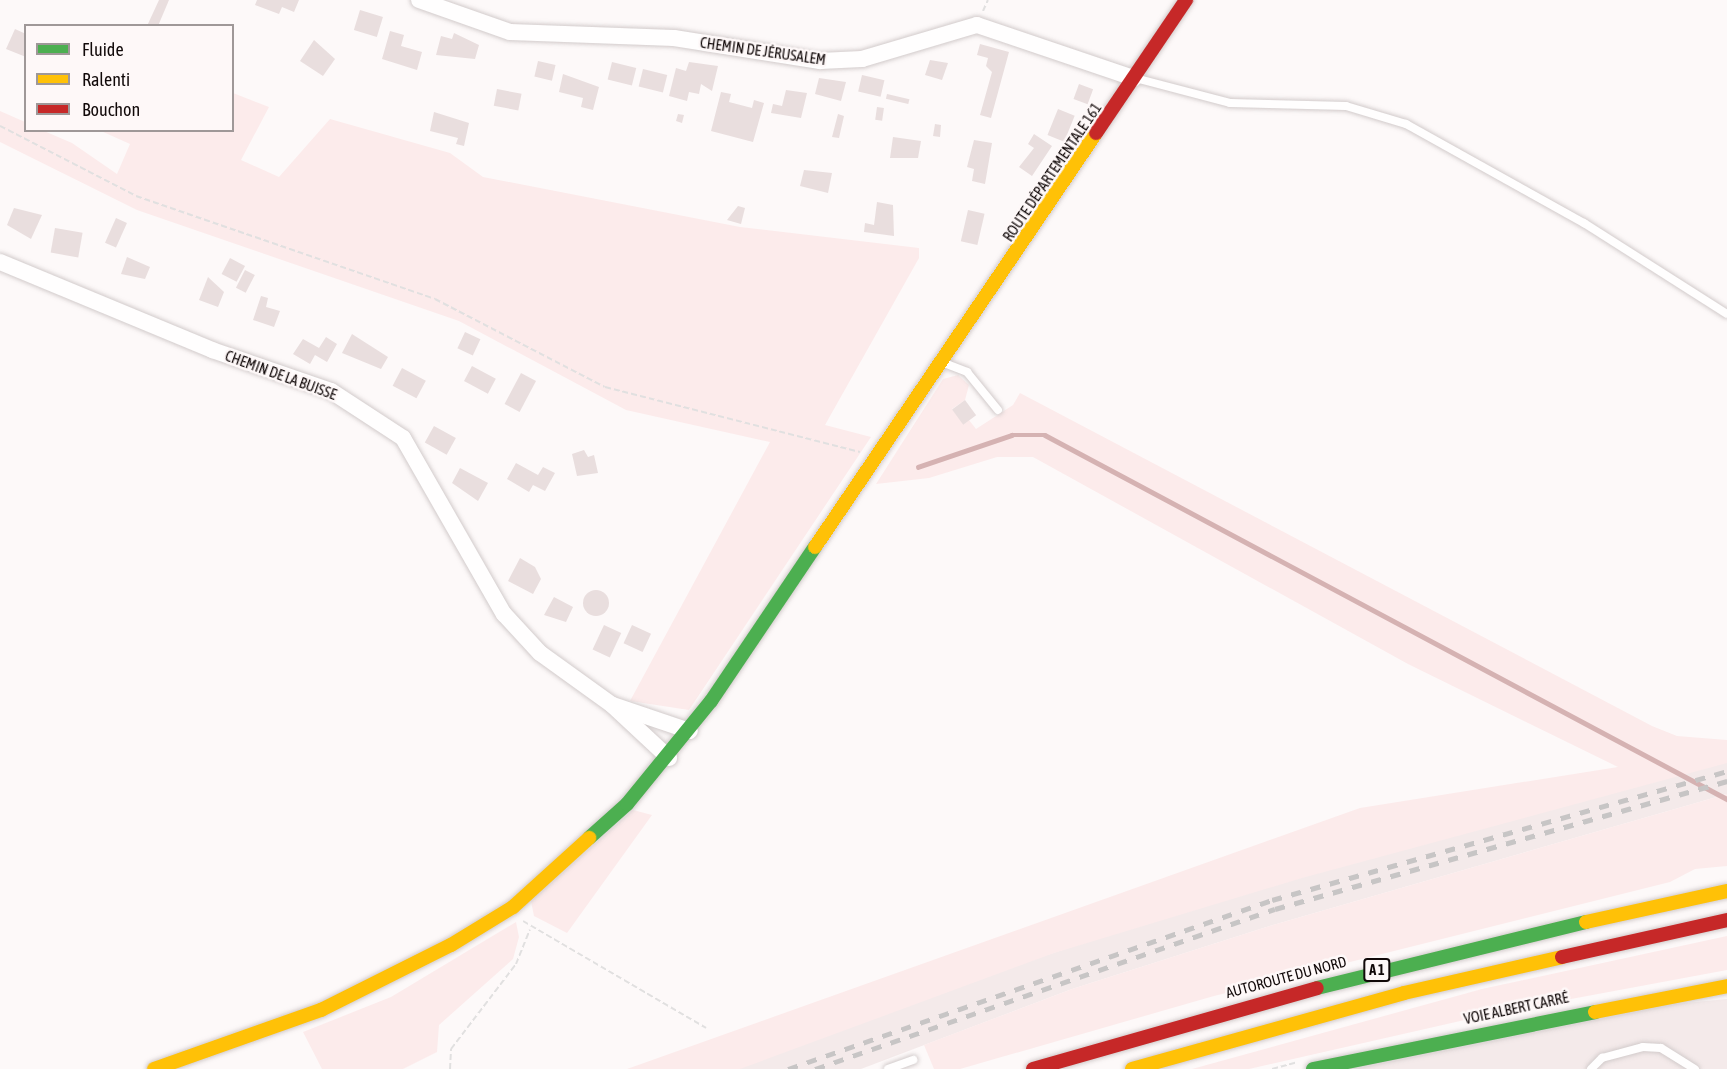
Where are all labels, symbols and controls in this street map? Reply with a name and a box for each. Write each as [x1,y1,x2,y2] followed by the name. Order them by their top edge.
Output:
[24,24,234,132] legend
[699,33,827,69] street label: CHEMIN DE JÉRUSALEM
[82,39,124,60] text: Fluide
[82,69,130,90] text: Ralenti
[82,99,140,120] text: Bouchon
[999,99,1105,245] street label: ROUTE DÉPARTEMENTALE 161
[223,346,339,404] street label: CHEMIN DE LA BUISSE
[1224,952,1348,1002] street label: AUTOROUTE DU NORD
[1362,959,1392,981] road number: A 1
[1462,988,1570,1028] street label: VOIE ALBERT CARRÉ

